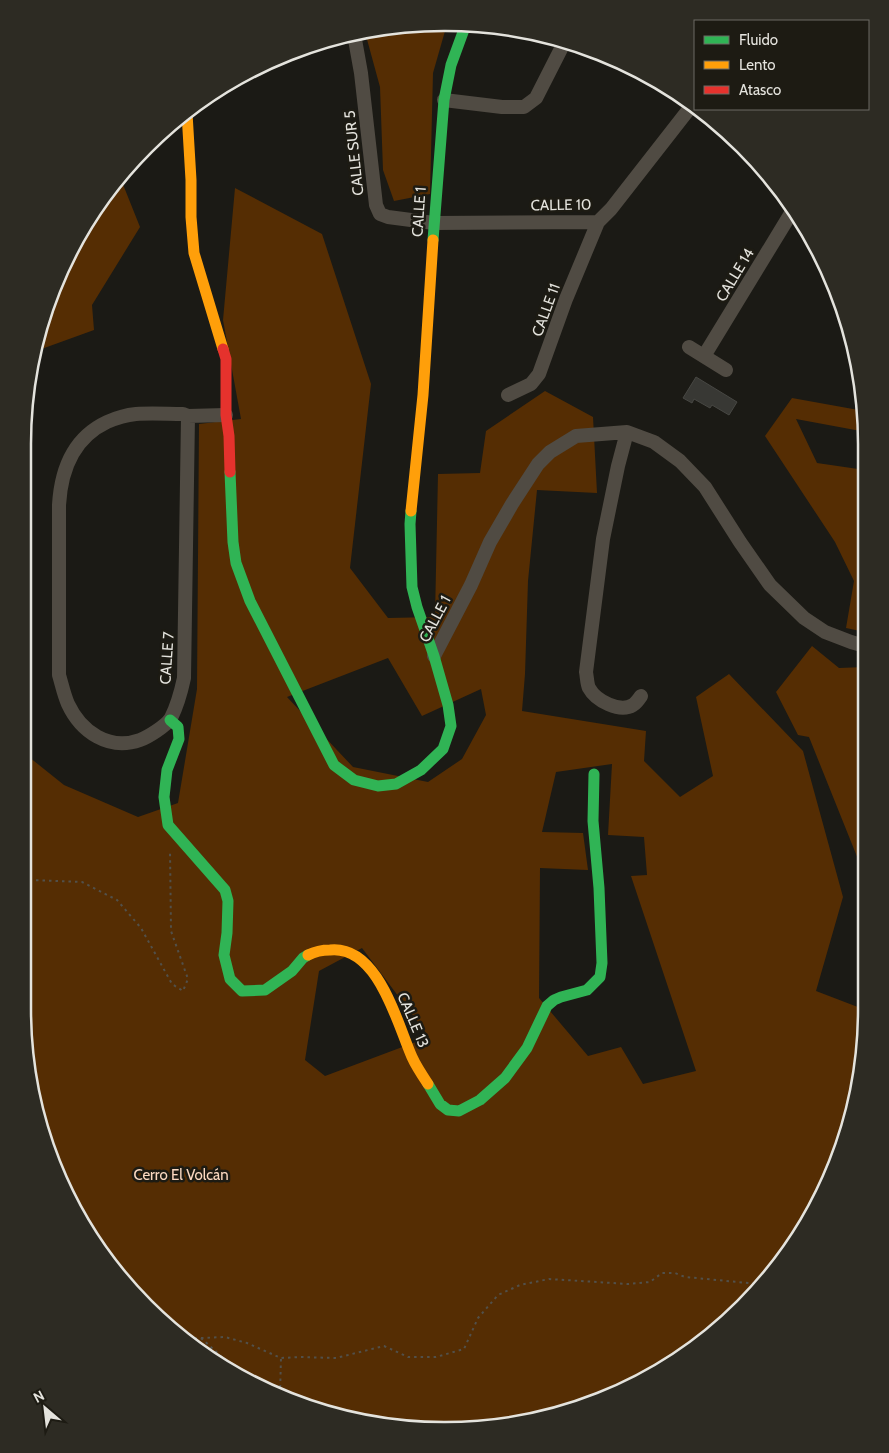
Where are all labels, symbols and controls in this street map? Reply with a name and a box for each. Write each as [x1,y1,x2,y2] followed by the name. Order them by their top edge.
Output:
[694,20,869,110] legend
[739,31,778,49] text: Fluido
[739,56,776,74] text: Lento
[739,81,781,99] text: Atasco
[341,110,367,196] street label: CALLE SUR 5
[408,186,430,238] street label: CALLE 1
[531,195,591,215] street label: CALLE 10
[712,245,758,305] street label: CALLE 14
[528,281,564,339] street label: CALLE 11
[415,593,455,645] street label: CALLE 1
[156,631,178,685] street label: CALLE 7
[393,990,433,1050] street label: CALLE 13
[133,1166,229,1184] park label: Cerro El Volcán
[20,1383,70,1433] north arrow
[30,1386,47,1407] text: N

